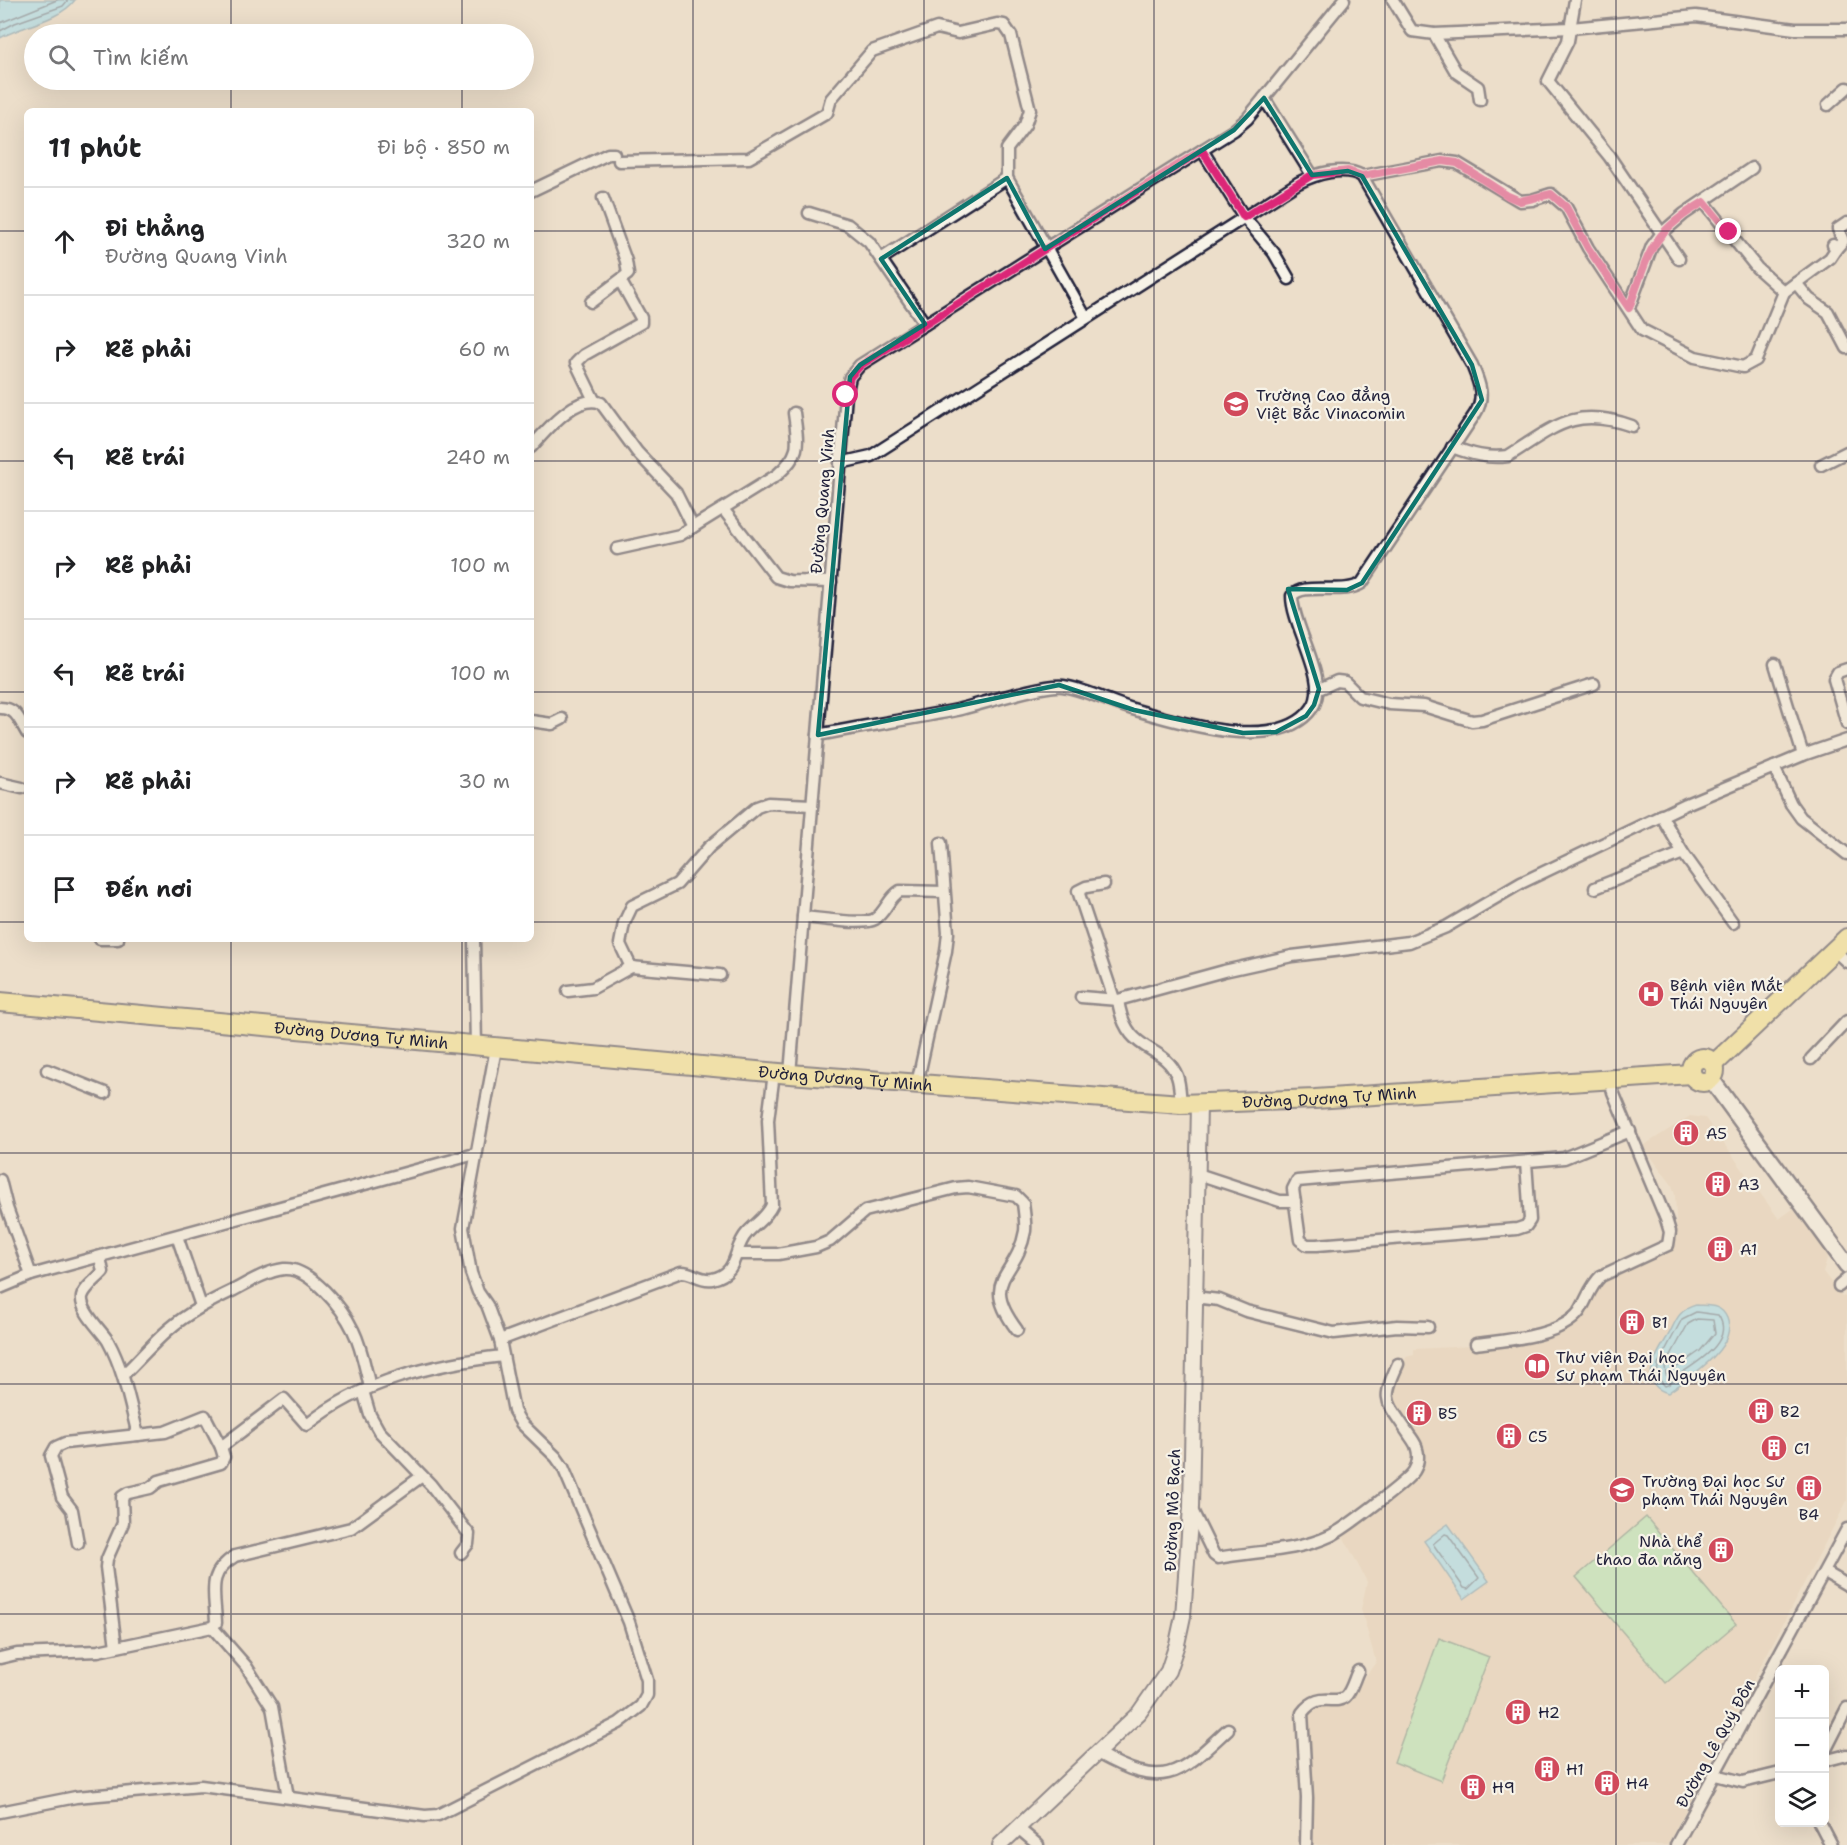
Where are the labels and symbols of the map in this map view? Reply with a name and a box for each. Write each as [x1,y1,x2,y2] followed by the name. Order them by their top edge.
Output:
[1715,218,1741,244] route end
[832,381,858,407] route start
[1256,385,1405,424] place label: Trường Cao đẳng Việt Bắc Vinacomin
[1221,389,1251,419] school or university icon: Trường Cao đẳng Việt Bắc Vinacomin
[806,427,839,575] street label: Đường Quang Vinh
[1670,975,1783,1014] place label: Bệnh viện Mắt Thái Nguyên
[1636,979,1666,1009] hospital icon: Bệnh viện Mắt Thái Nguyên
[273,1017,449,1054] street label: Đường Dương Tự Minh
[757,1061,934,1096] street label: Đường Dương Tự Minh
[1242,1082,1417,1113] street label: Đường Dương Tự Minh
[1671,1118,1701,1148] building icon: A5
[1706,1123,1727,1144] place label: A5
[1703,1169,1733,1199] building icon: A3
[1738,1174,1760,1195] place label: A3
[1705,1234,1735,1264] building icon: A1
[1740,1239,1757,1260] place label: A1
[1617,1307,1647,1337] building icon: B1
[1652,1312,1668,1333] place label: B1
[1556,1347,1726,1386] place label: Thư viện Đại học Sư phạm Thái Nguyên
[1522,1351,1552,1381] library icon: Thư viện Đại học Sư phạm Thái Nguyên
[1746,1396,1776,1426] building icon: B2
[1404,1398,1434,1428] building icon: B5
[1780,1401,1800,1422] place label: B2
[1438,1403,1457,1424] place label: B5
[1494,1421,1524,1451] building icon: C5
[1528,1426,1548,1447] place label: C5
[1759,1433,1789,1463] building icon: C1
[1794,1438,1810,1459] place label: C1
[1160,1448,1185,1572] street label: Đường Mỏ Bạch
[1642,1471,1788,1510] place label: Trường Đại học Sư phạm Thái Nguyên
[1794,1473,1824,1503] building icon: B4
[1607,1475,1637,1505] school or university icon: Trường Đại học Sư phạm Thái Nguyên
[1799,1504,1819,1525] place label: B4
[1596,1531,1703,1570] place label: Nhà thể thao đa năng
[1706,1535,1736,1565] building icon: Nhà thể thao đa năng
[1671,1675,1760,1811] street label: Đường Lê Quý Đôn
[1503,1697,1533,1727] building icon: H2
[1538,1702,1560,1723] place label: H2
[1532,1754,1562,1784] building icon: H1
[1566,1759,1584,1780] place label: H1
[1592,1768,1622,1798] building icon: H4
[1458,1772,1488,1802] building icon: H9
[1626,1773,1649,1794] place label: H4
[1492,1777,1515,1798] place label: H9

